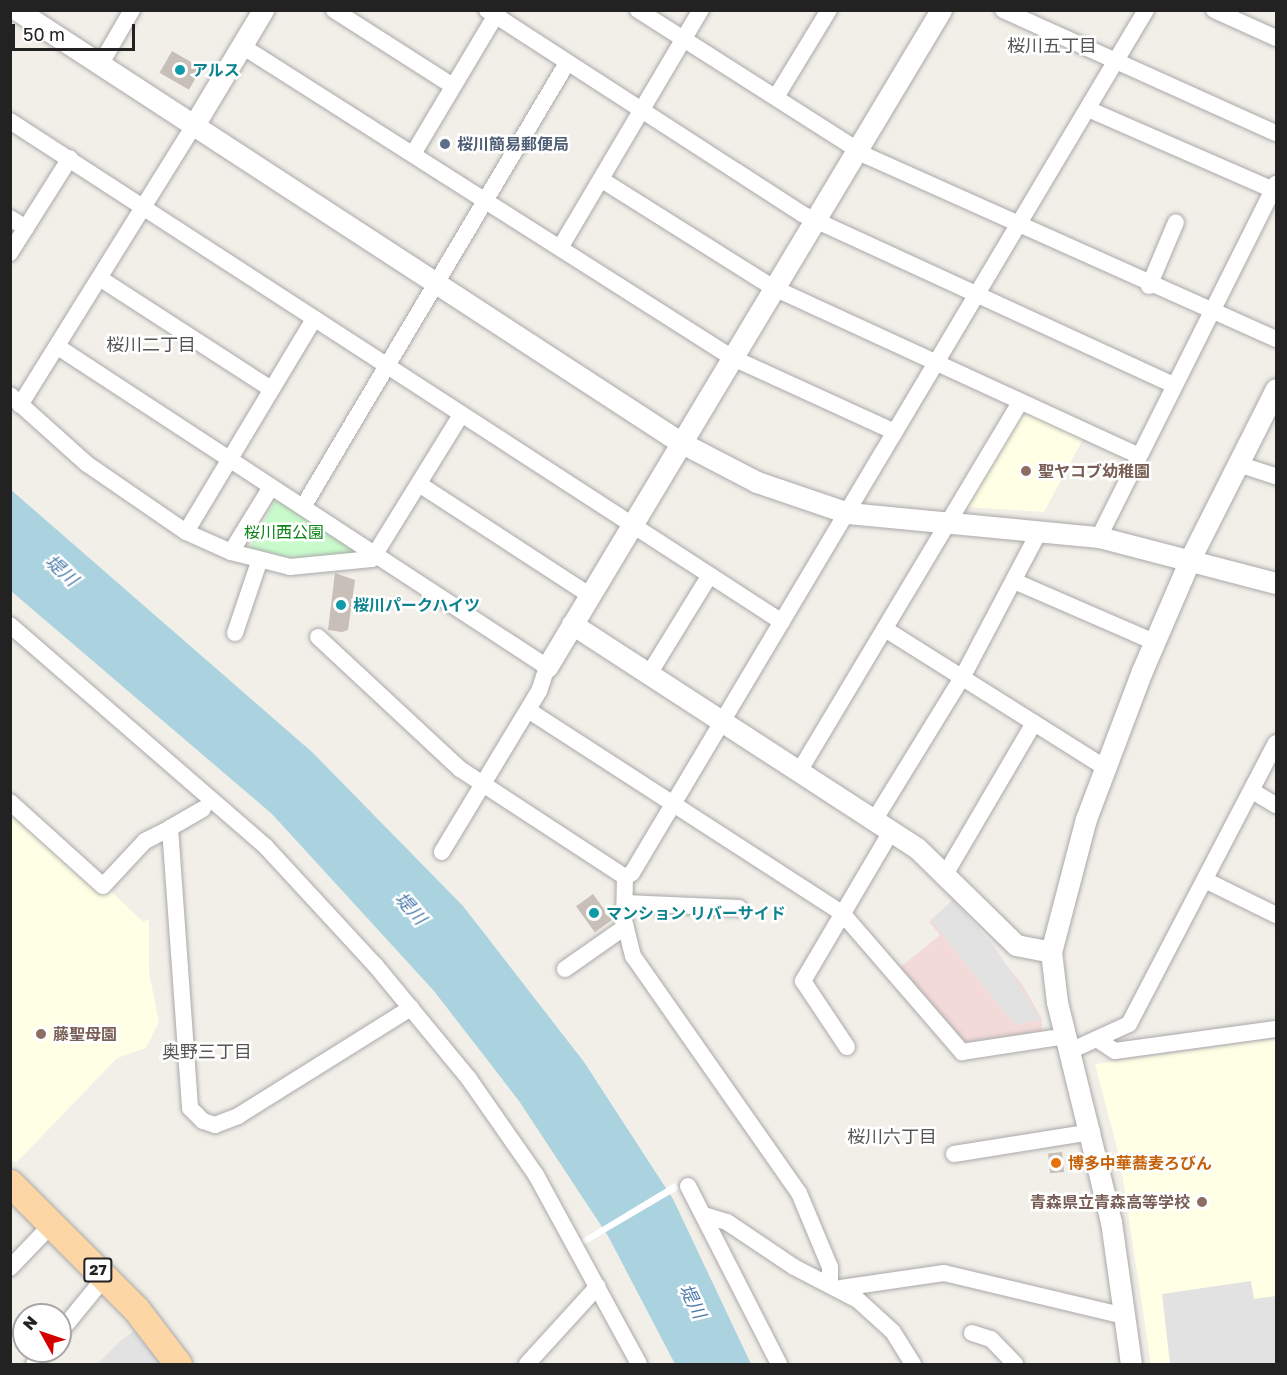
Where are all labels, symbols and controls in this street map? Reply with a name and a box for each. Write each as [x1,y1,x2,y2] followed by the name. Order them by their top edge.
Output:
[15,12,138,50] scale bar
[23,23,65,45] text: 50 m
[1007,34,1097,56] district label: 桜川五丁目
[192,60,240,80] place label: アルス
[173,63,187,77] marker: アルス
[457,134,569,154] place label: 桜川簡易郵便局
[438,137,452,151] marker: 桜川簡易郵便局
[106,333,196,355] district label: 桜川二丁目
[1038,461,1150,481] place label: 聖ヤコブ幼稚園
[1019,464,1033,478] marker: 聖ヤコブ幼稚園
[244,522,324,542] park label: 桜川西公園
[41,550,83,590] water label: 堤川
[353,595,481,615] place label: 桜川パークハイツ
[334,598,348,612] marker: 桜川パークハイツ
[391,887,431,929] water label: 堤川
[606,903,786,923] place label: マンション リバーサイド
[587,906,601,920] marker: マンション リバーサイド
[53,1024,117,1044] place label: 藤聖母園
[34,1027,48,1041] marker: 藤聖母園
[162,1040,252,1062] district label: 奥野三丁目
[847,1125,937,1147] district label: 桜川六丁目
[1068,1153,1212,1173] place label: 博多中華蕎麦ろびん
[1049,1156,1063,1170] marker: 博多中華蕎麦ろびん
[1030,1192,1190,1212] place label: 青森県立青森高等学校
[1195,1195,1209,1209] marker: 青森県立青森高等学校
[83,1258,113,1282] road number: 27
[675,1280,711,1322] water label: 堤川
[12,1303,72,1363] north arrow
[18,1312,41,1334] text: N

